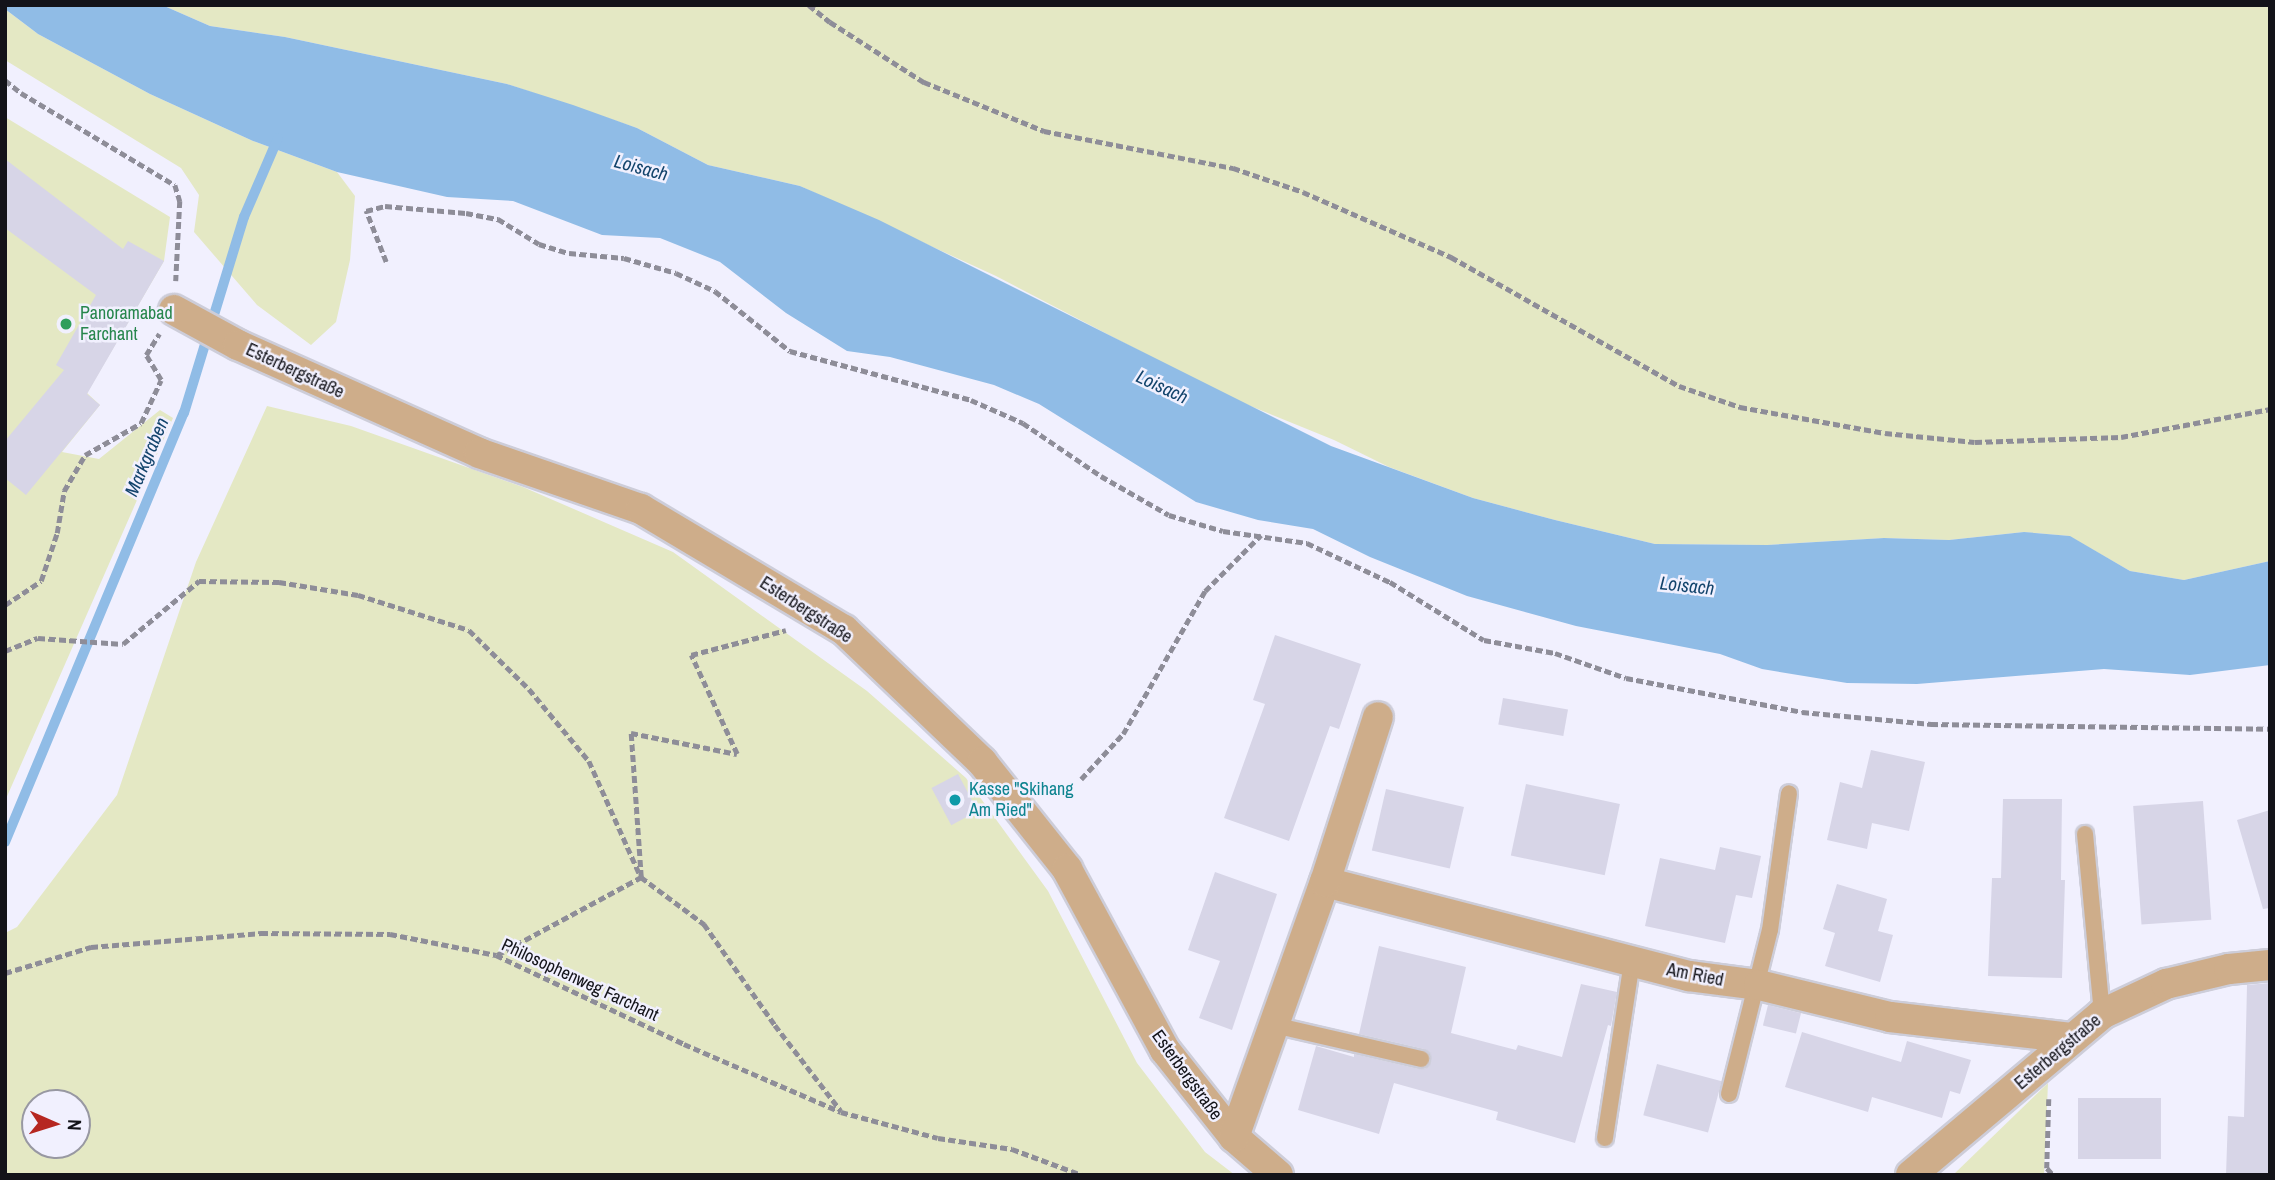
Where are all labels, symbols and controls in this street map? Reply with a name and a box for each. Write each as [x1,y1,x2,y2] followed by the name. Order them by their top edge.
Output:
[612,150,670,186] water label: Loisach
[80,303,173,346] place label: Panoramabad Farchant
[58,316,74,332] marker: Panoramabad Farchant
[242,339,348,403] street label: Esterbergstraße
[1132,365,1192,409] water label: Loisach
[120,414,174,500] water label: Markgraben
[756,572,856,648] street label: Esterbergstraße
[1659,572,1715,600] water label: Loisach
[969,779,1074,822] place label: Kasse "Skihang Am Ried"
[947,792,963,808] marker: Kasse "Skihang Am Ried"
[498,934,662,1026] street label: Philosophenweg Farchant
[1665,959,1725,991] street label: Am Ried
[2011,1010,2105,1094] street label: Esterbergstraße
[1147,1026,1227,1124] street label: Esterbergstraße
[21,1089,91,1159] north arrow
[62,1119,88,1131] text: N

